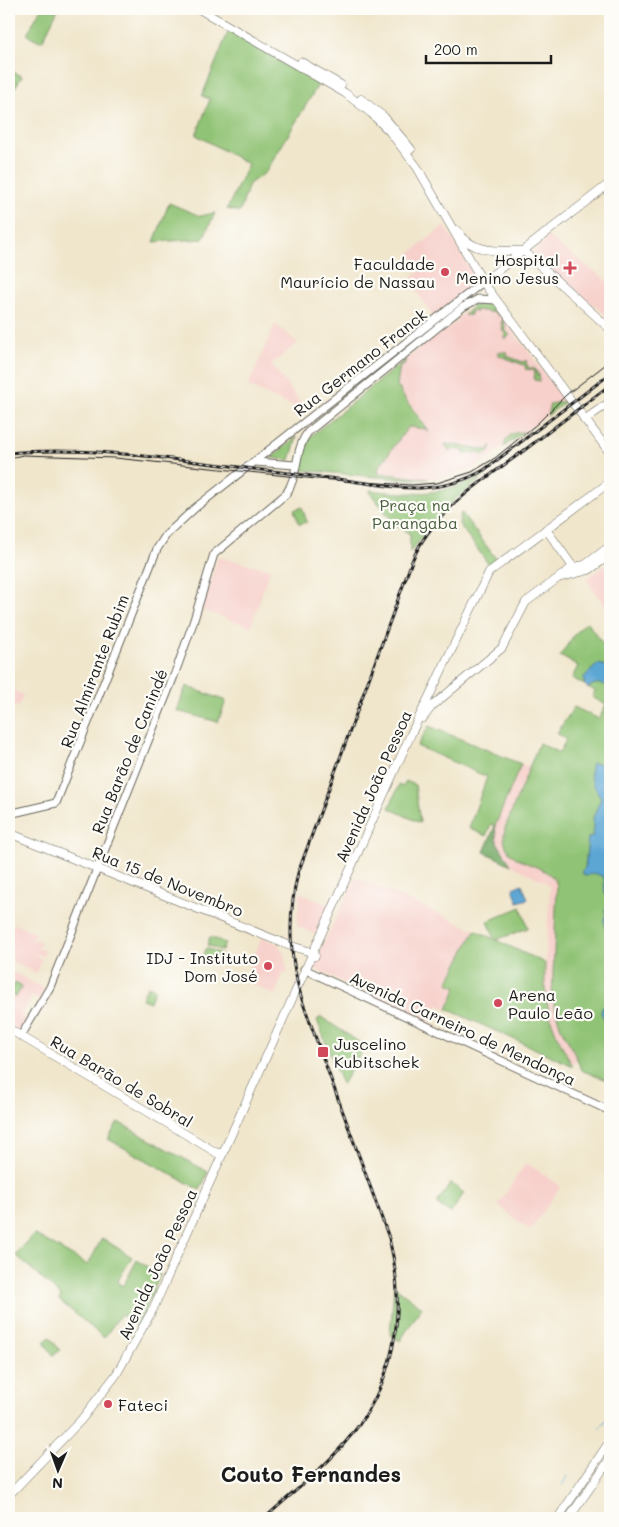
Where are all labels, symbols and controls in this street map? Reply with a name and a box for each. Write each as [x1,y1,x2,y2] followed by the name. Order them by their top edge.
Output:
[426,32,552,64] scale bar
[434,39,478,59] text: 200 m
[456,249,559,288] place label: Hospital Menino Jesus
[280,253,435,292] place label: Faculdade Maurício de Nassau
[563,261,577,275] marker: Hospital Menino Jesus
[439,266,451,278] marker: Faculdade Maurício de Nassau
[289,303,431,421] street label: Rua Germano Franck
[372,494,458,533] park label: Praça na Parangaba
[55,591,133,751] street label: Rua Almirante Rubim
[86,666,172,836] street label: Rua Barão de Canindé
[330,707,416,865] street label: Avenida João Pessoa
[89,841,247,921] street label: Rua 15 de Novembro
[146,947,258,986] place label: IDJ - Instituto Dom José
[262,960,274,972] marker: IDJ - Instituto Dom José
[347,966,579,1090] street label: Avenida Carneiro de Mendonça
[508,984,593,1023] place label: Arena Paulo Leão
[492,997,504,1009] marker: Arena Paulo Leão
[47,1030,197,1132] street label: Rua Barão de Sobral
[334,1033,419,1072] place label: Juscelino Kubitschek
[316,1045,330,1059] marker: Juscelino Kubitschek
[113,1185,201,1343] street label: Avenida João Pessoa
[118,1394,168,1415] place label: Fateci
[102,1398,114,1410] marker: Fateci
[32,1444,82,1494] north arrow
[221,1460,401,1487] district label: Couto Fernandes
[52,1474,63,1493] text: N

